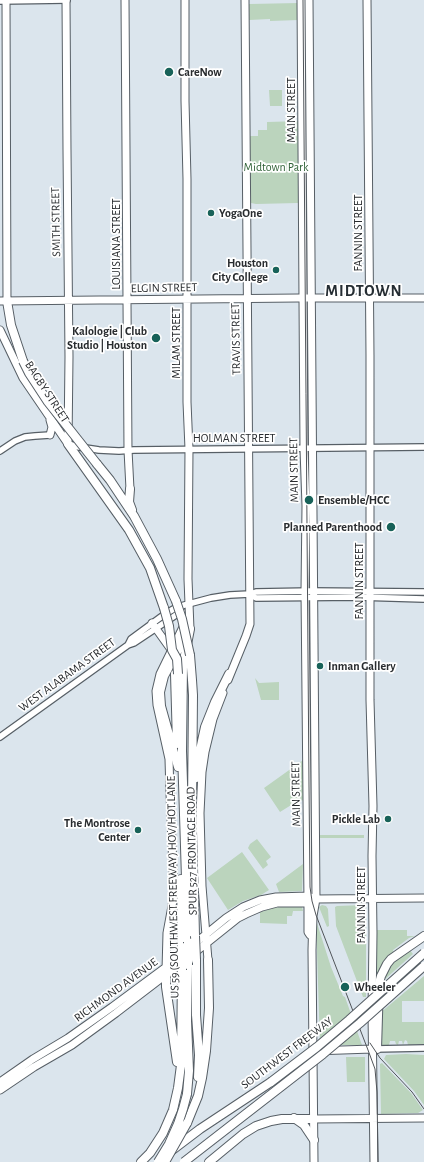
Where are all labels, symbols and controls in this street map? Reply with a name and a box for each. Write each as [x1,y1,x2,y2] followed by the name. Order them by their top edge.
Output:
[178,65,222,79] place label: CareNow
[163,66,175,78] marker: CareNow
[284,77,298,143] street label: MAIN STREET
[244,160,308,174] park label: Midtown Park
[48,187,64,257] street label: SMITH STREET
[351,194,365,272] street label: FANNIN STREET
[109,198,123,290] street label: LOUISIANA STREET
[219,206,262,220] place label: YogaOne
[206,208,216,218] marker: YogaOne
[212,256,268,284] place label: Houston City College
[271,265,281,275] marker: Houston City College
[131,280,197,296] street label: ELGIN STREET
[325,281,403,301] district label: MIDTOWN
[228,303,244,375] street label: TRAVIS STREET
[169,307,183,379] street label: MILAM STREET
[67,324,147,352] place label: Kalologie | Club Studio | Houston
[150,332,162,344] marker: Kalologie | Club Studio | Houston
[22,358,72,426] street label: BAGBY STREET
[193,431,275,445] street label: HOLMAN STREET
[286,437,302,503] street label: MAIN STREET
[318,493,389,507] place label: Ensemble/HCC
[303,494,315,506] marker: Ensemble/HCC
[283,520,382,534] place label: Planned Parenthood
[385,521,397,533] marker: Planned Parenthood
[352,542,366,620] street label: FANNIN STREET
[16,635,118,715] street label: WEST ALABAMA STREET
[328,659,396,673] place label: Inman Gallery
[315,661,325,671] marker: Inman Gallery
[288,761,304,827] street label: MAIN STREET
[164,776,182,998] street label: US 59 (SOUTHWEST FREEWAY) HOV/HOT LANE
[184,787,200,915] street label: SPUR 527 FRONTAGE ROAD
[332,812,380,826] place label: Pickle Lab
[383,814,393,824] marker: Pickle Lab
[64,816,130,844] place label: The Montrose Center
[133,825,143,835] marker: The Montrose Center
[354,866,368,944] street label: FANNIN STREET
[71,955,161,1025] street label: RICHMOND AVENUE
[354,980,395,994] place label: Wheeler
[339,981,351,993] marker: Wheeler
[238,1014,336,1092] street label: SOUTHWEST FREEWAY

